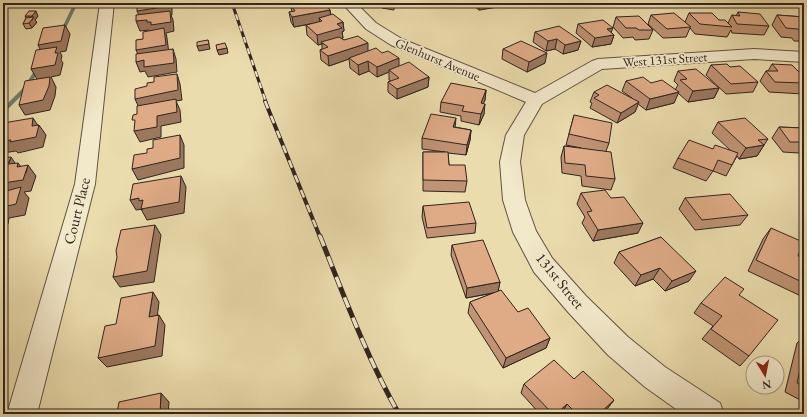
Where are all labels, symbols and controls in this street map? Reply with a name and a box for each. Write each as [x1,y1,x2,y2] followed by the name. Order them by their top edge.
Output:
[393,34,483,85] street label: Glenhurst Avenue
[622,48,708,71] street label: West 131st Street
[59,175,94,246] street label: Court Place
[532,249,589,313] street label: 131st Street
[745,355,785,395] north arrow
[761,377,772,393] text: N

